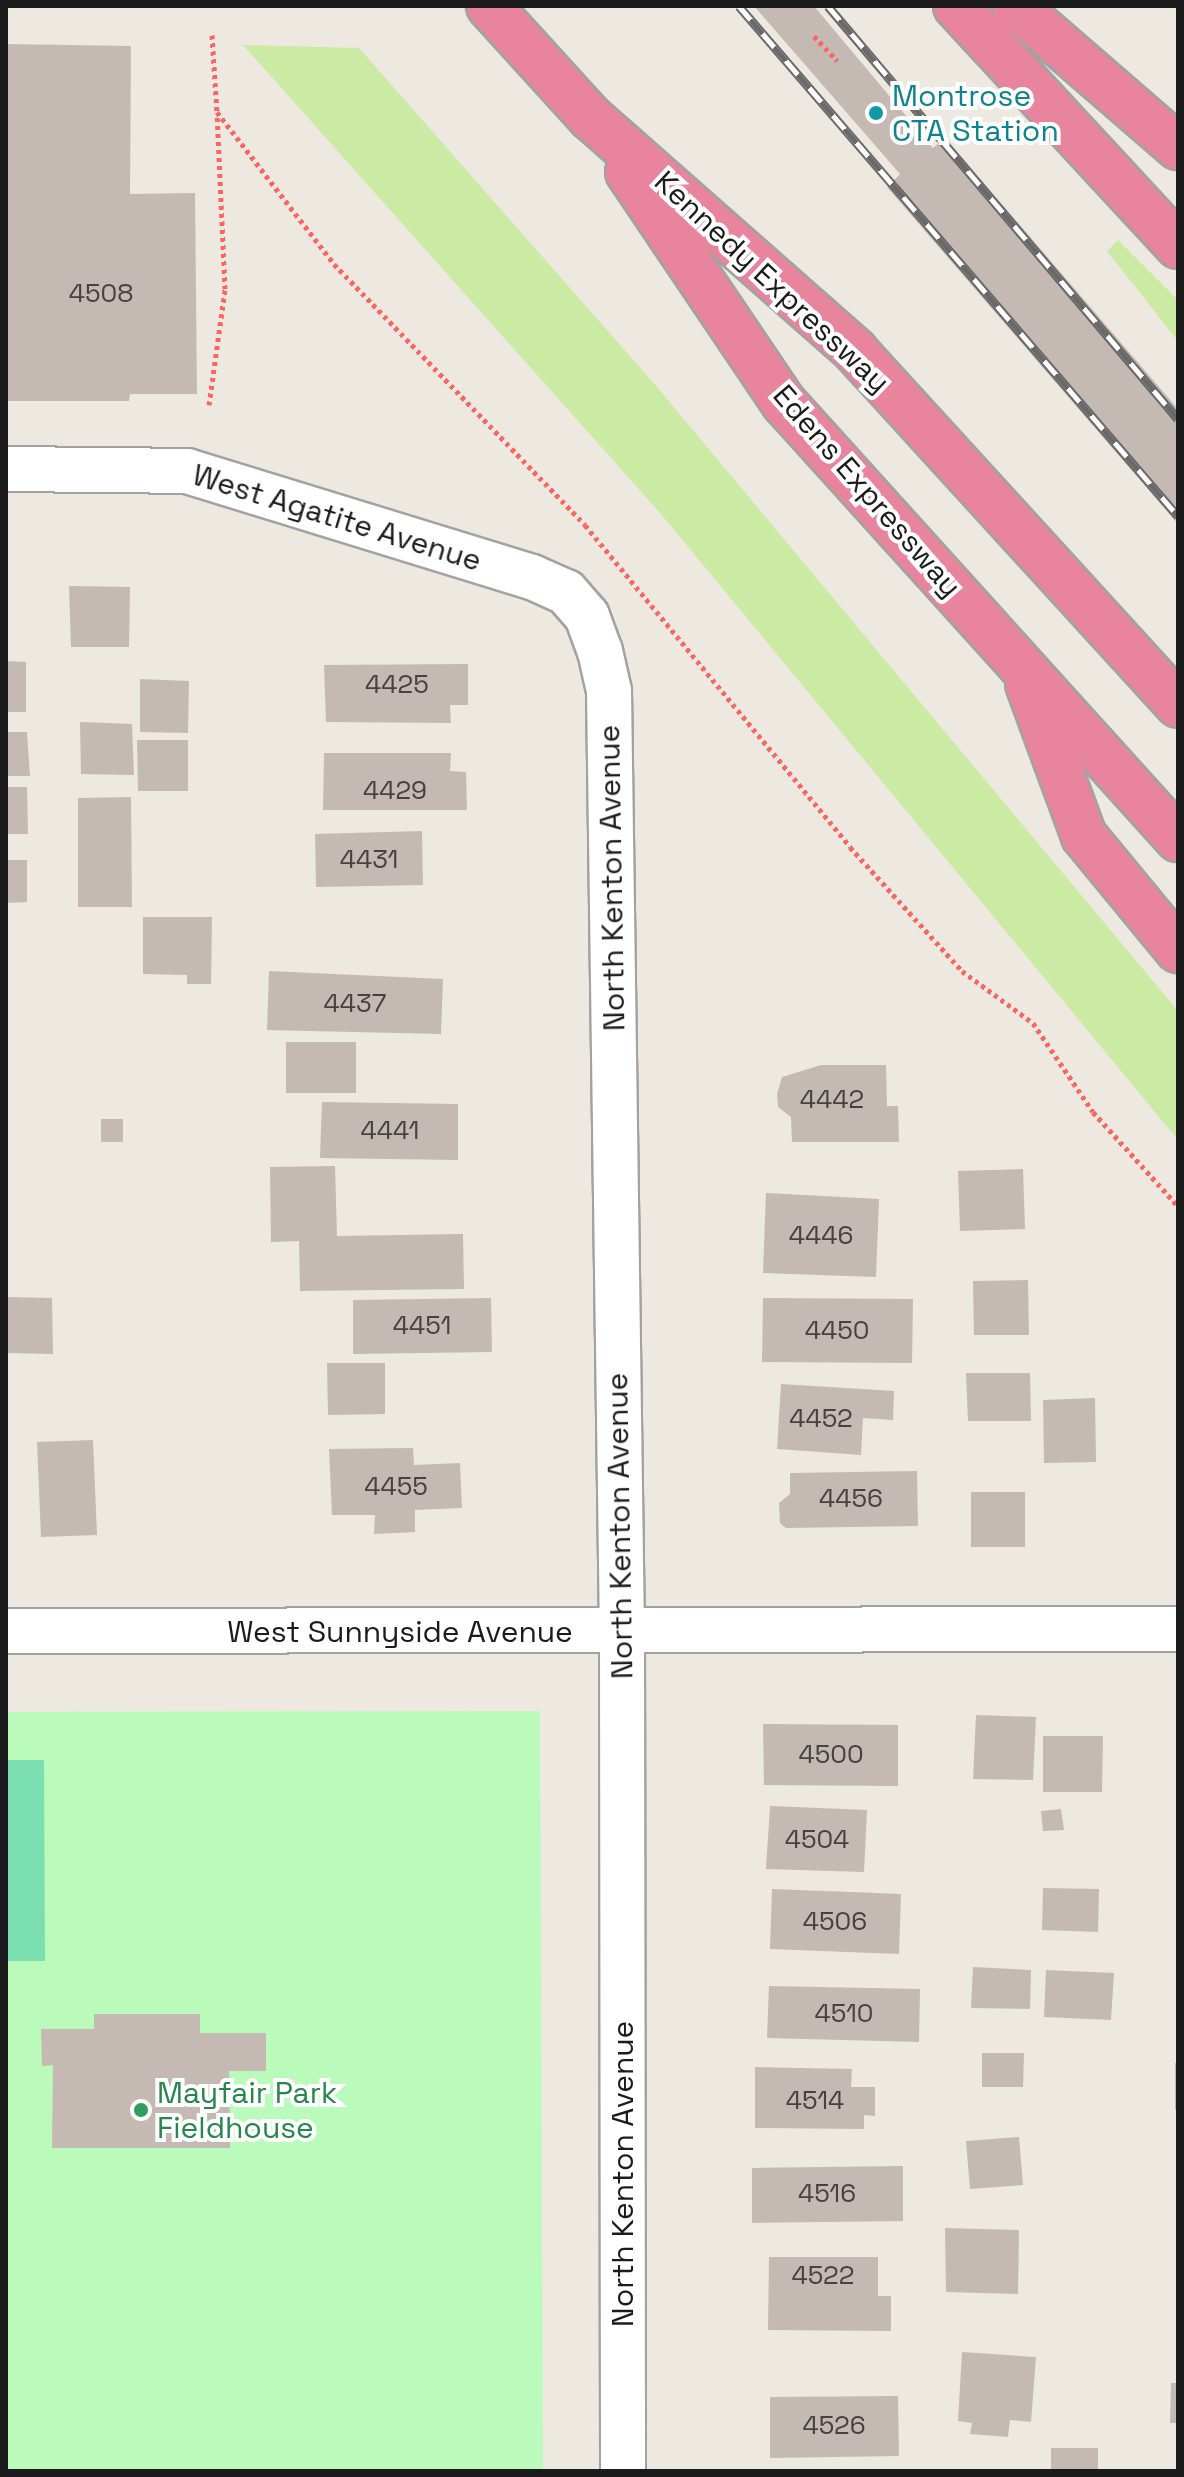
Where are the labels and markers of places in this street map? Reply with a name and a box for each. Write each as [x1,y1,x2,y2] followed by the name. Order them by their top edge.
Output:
[892,78,1059,148] place label: Montrose CTA Station
[867,104,885,122] marker: Montrose CTA Station
[157,2075,337,2146] place label: Mayfair Park Fieldhouse
[132,2101,150,2119] marker: Mayfair Park Fieldhouse

